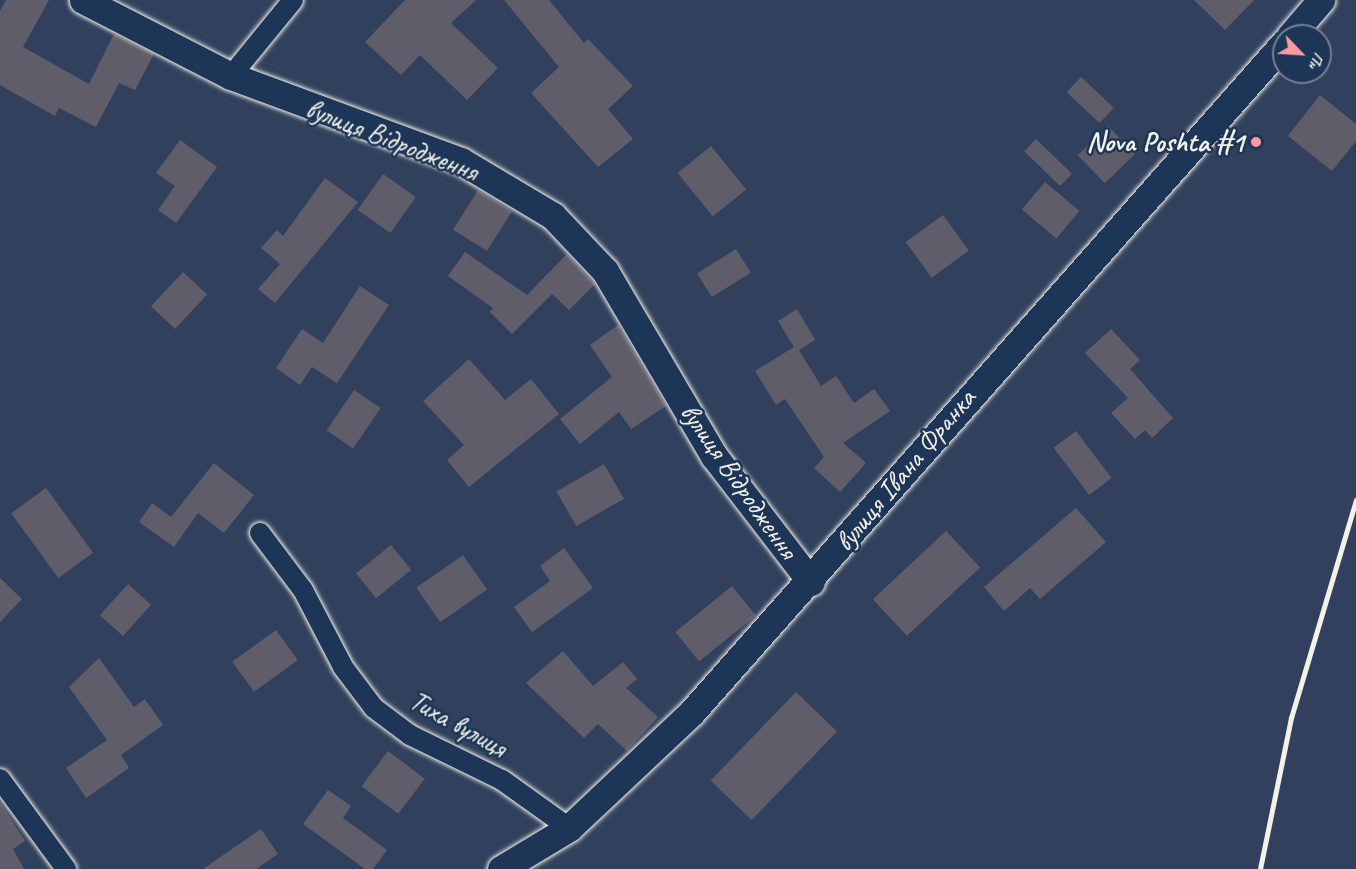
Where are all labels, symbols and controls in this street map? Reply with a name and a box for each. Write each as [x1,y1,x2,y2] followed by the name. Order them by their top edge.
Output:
[1272,24,1332,84] north arrow
[1304,49,1329,73] text: Пн
[301,92,483,188] street label: вулиця Відродження
[1088,125,1244,159] place label: Nova Poshta #1
[1249,135,1263,149] marker: Nova Poshta #1
[828,382,982,558] street label: вулиця Івана Франка
[673,397,805,565] street label: вулиця Відродження
[403,683,513,765] street label: Тиха вулиця

